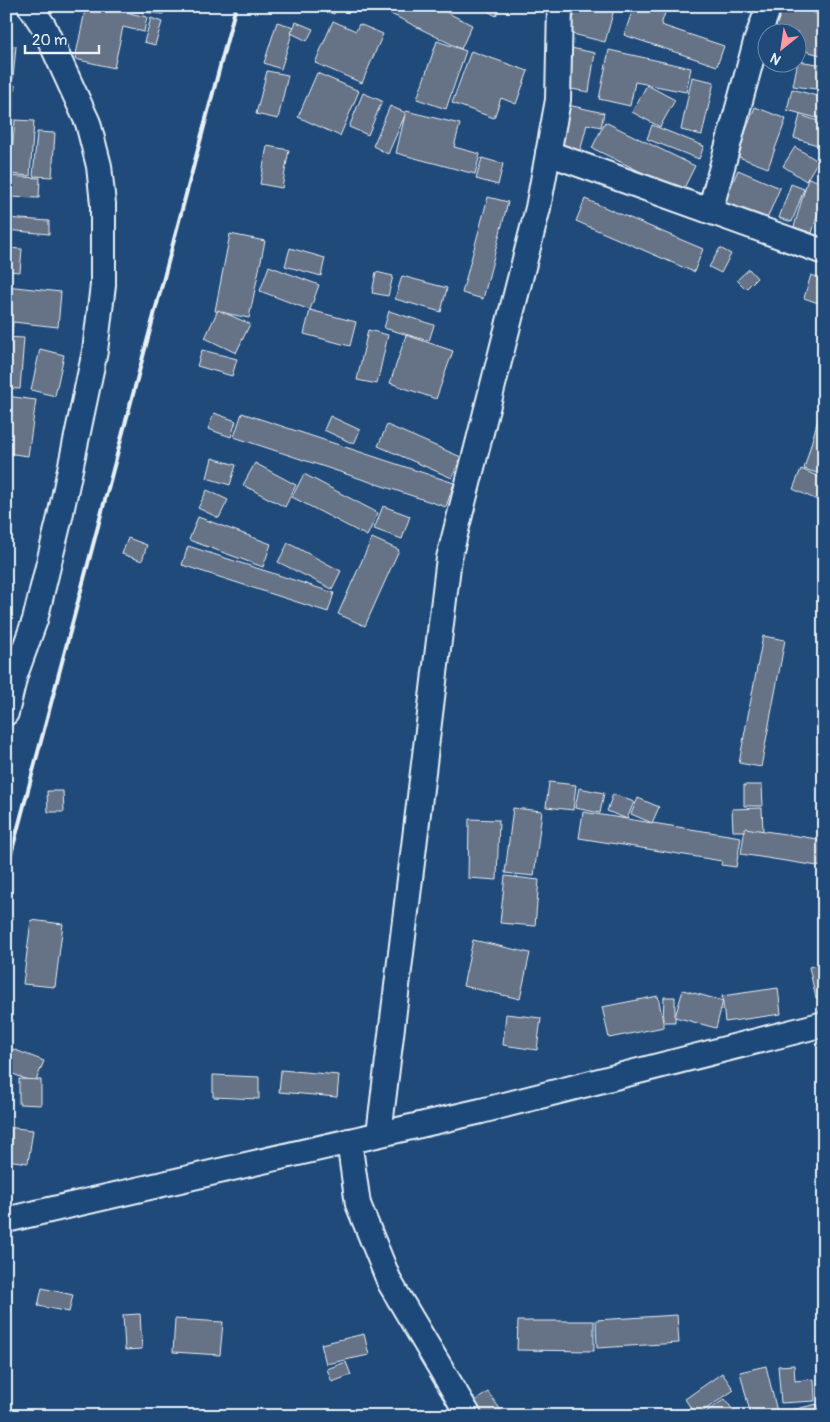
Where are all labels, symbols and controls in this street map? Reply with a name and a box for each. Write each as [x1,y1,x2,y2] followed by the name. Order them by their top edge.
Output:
[25,22,99,54] scale bar
[758,22,808,72] north arrow
[32,31,67,50] text: 20 m
[767,49,784,69] text: N

